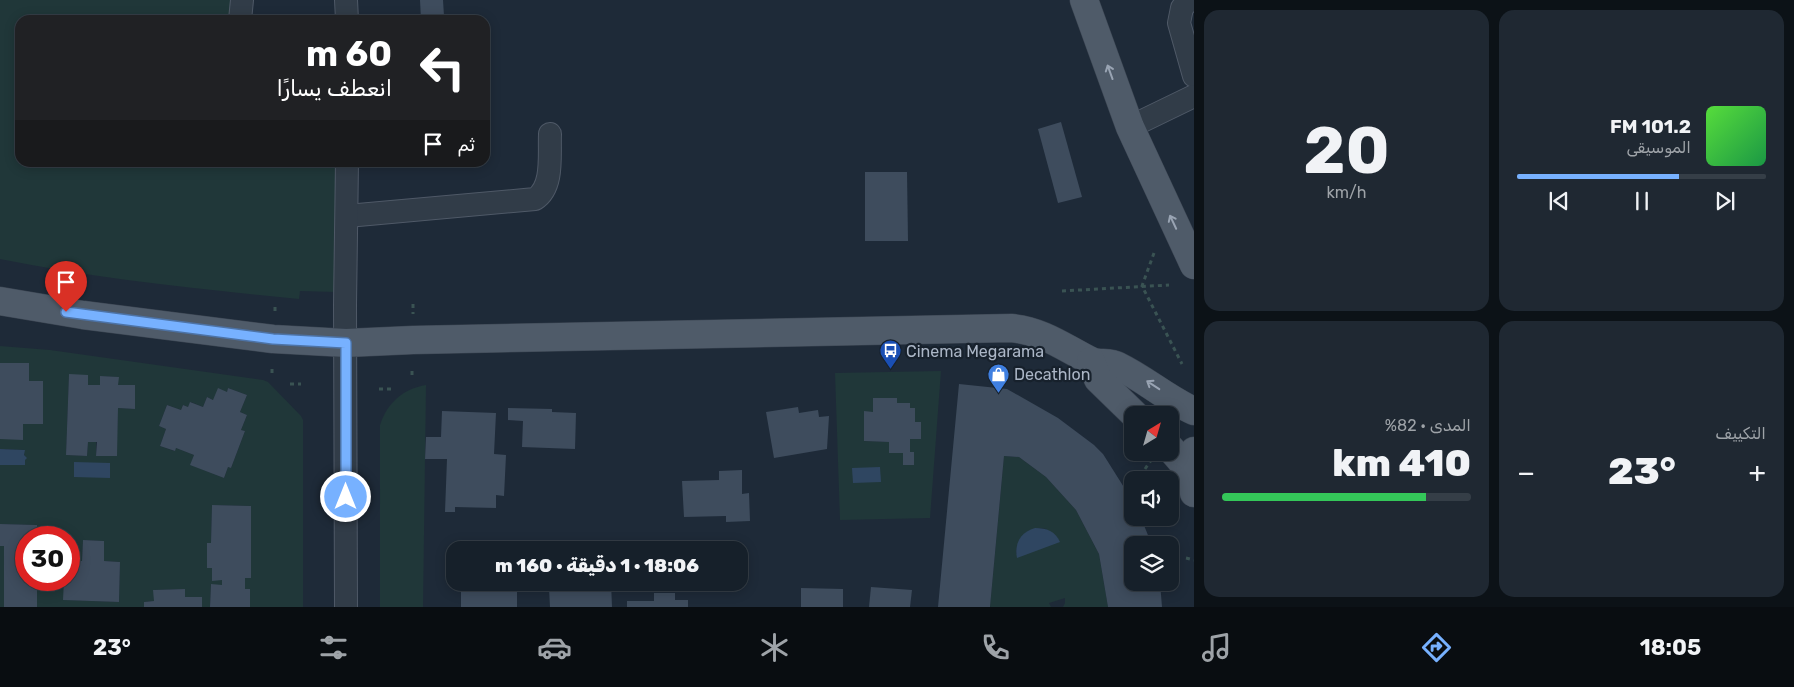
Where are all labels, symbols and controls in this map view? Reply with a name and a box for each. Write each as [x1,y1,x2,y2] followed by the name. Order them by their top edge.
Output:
[306,33,392,75] text: 60 m
[410,35,475,100] icon: left
[1105,65,1114,80] one-way arrow
[276,75,392,102] text: انعطف يسارًا
[1303,112,1390,189] text: 20
[1610,115,1691,138] text: 101.2 FM
[419,130,447,158] icon: arrive
[457,133,475,156] text: ثم
[1627,138,1691,157] text: الموسيقى
[1327,183,1366,202] text: km/h
[1545,187,1573,215] icon: previous
[1628,187,1656,215] icon: pause
[1711,187,1739,215] icon: next
[1167,214,1177,229] one-way arrow
[45,261,87,312] pin
[52,268,80,296] icon: arrive
[878,339,902,370] bus stop icon: Cinema Megarama
[906,342,1044,361] place label: Cinema Megarama
[986,362,1010,393] shop icon: Decathlon
[1014,365,1090,384] place label: Decathlon
[1146,380,1160,390] one-way arrow
[1124,406,1179,461] north arrow
[1124,406,1179,591] map controls
[1385,416,1471,435] text: المدى · 82%
[1715,424,1766,443] text: التكييف
[1332,440,1471,486] text: 410 km
[1608,448,1676,494] text: 23°
[1517,456,1535,489] text: −
[1749,456,1766,489] text: +
[319,470,371,522] position arrow
[1124,471,1179,526] button: sound
[15,526,80,591] speed limit sign: 30
[1124,536,1179,591] button: layers
[495,554,699,577] text: 18:06 · 1 دقيقة · 160 m
[316,630,351,665] icon: filters
[537,630,572,665] icon: car
[757,630,792,665] icon: climate
[978,630,1013,665] icon: phone
[1199,630,1234,665] icon: music
[1419,630,1454,665] icon: directions
[93,634,131,661] text: 23°
[1640,634,1701,661] text: 18:05

